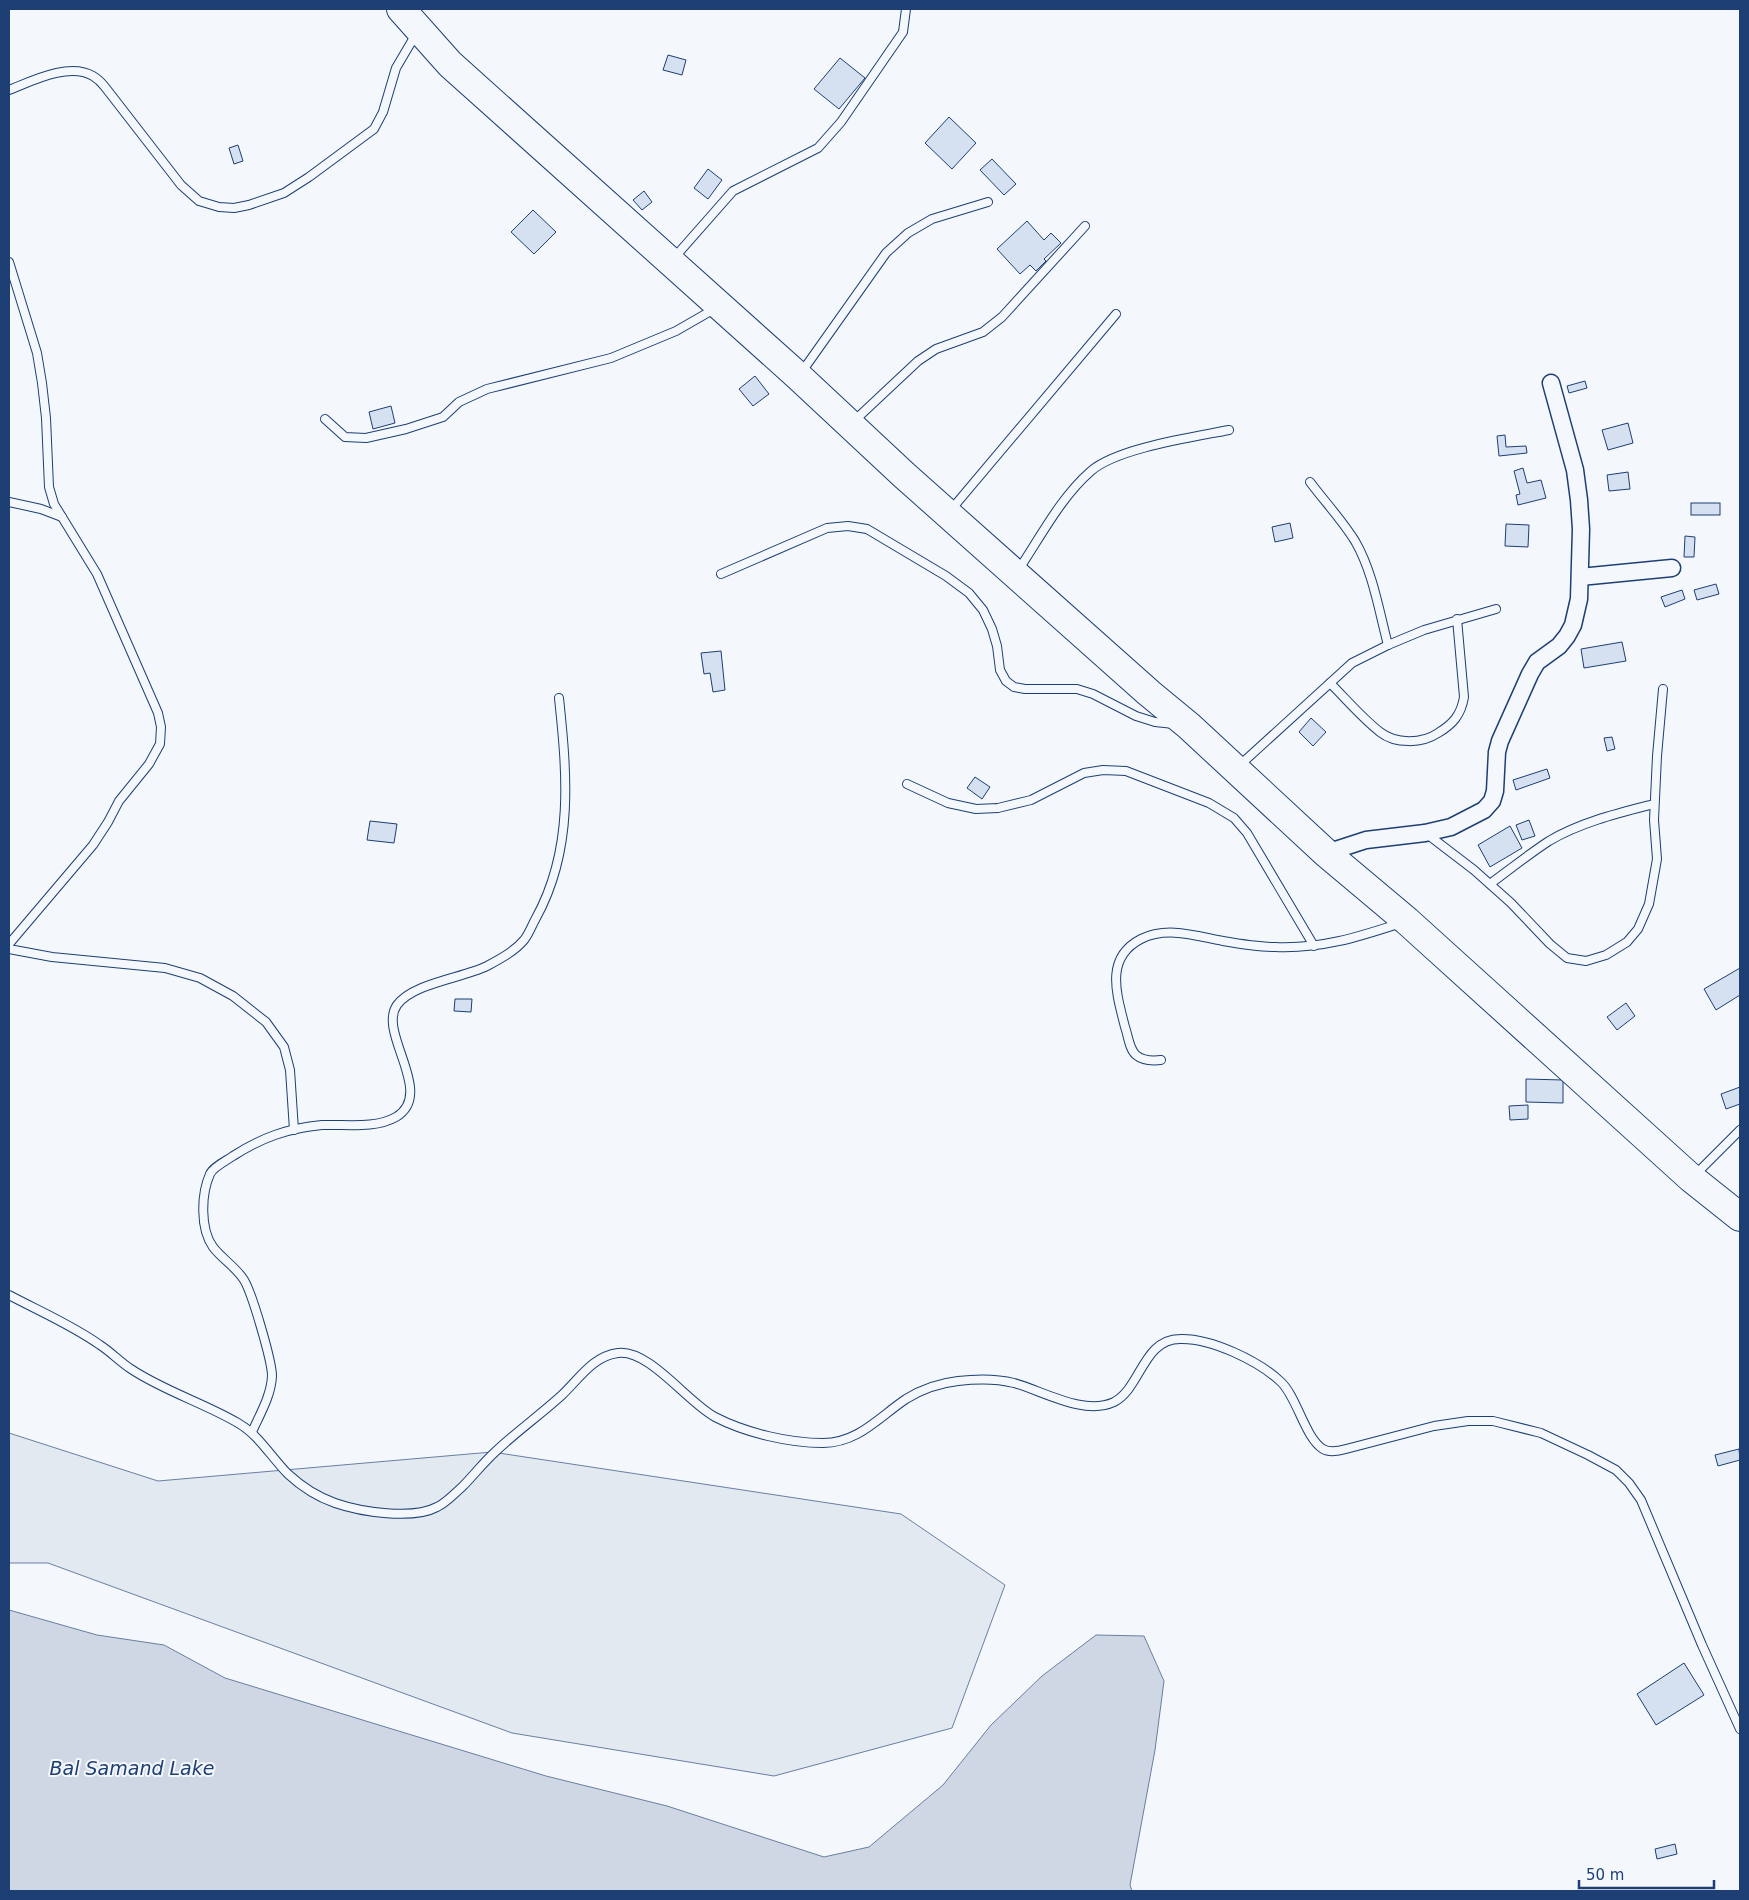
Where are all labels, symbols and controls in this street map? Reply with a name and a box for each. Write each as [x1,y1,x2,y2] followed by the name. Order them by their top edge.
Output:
[50,1757,214,1779] water label: Bal Samand Lake
[1579,1858,1714,1890] scale bar
[1586,1866,1624,1884] text: 50 m

